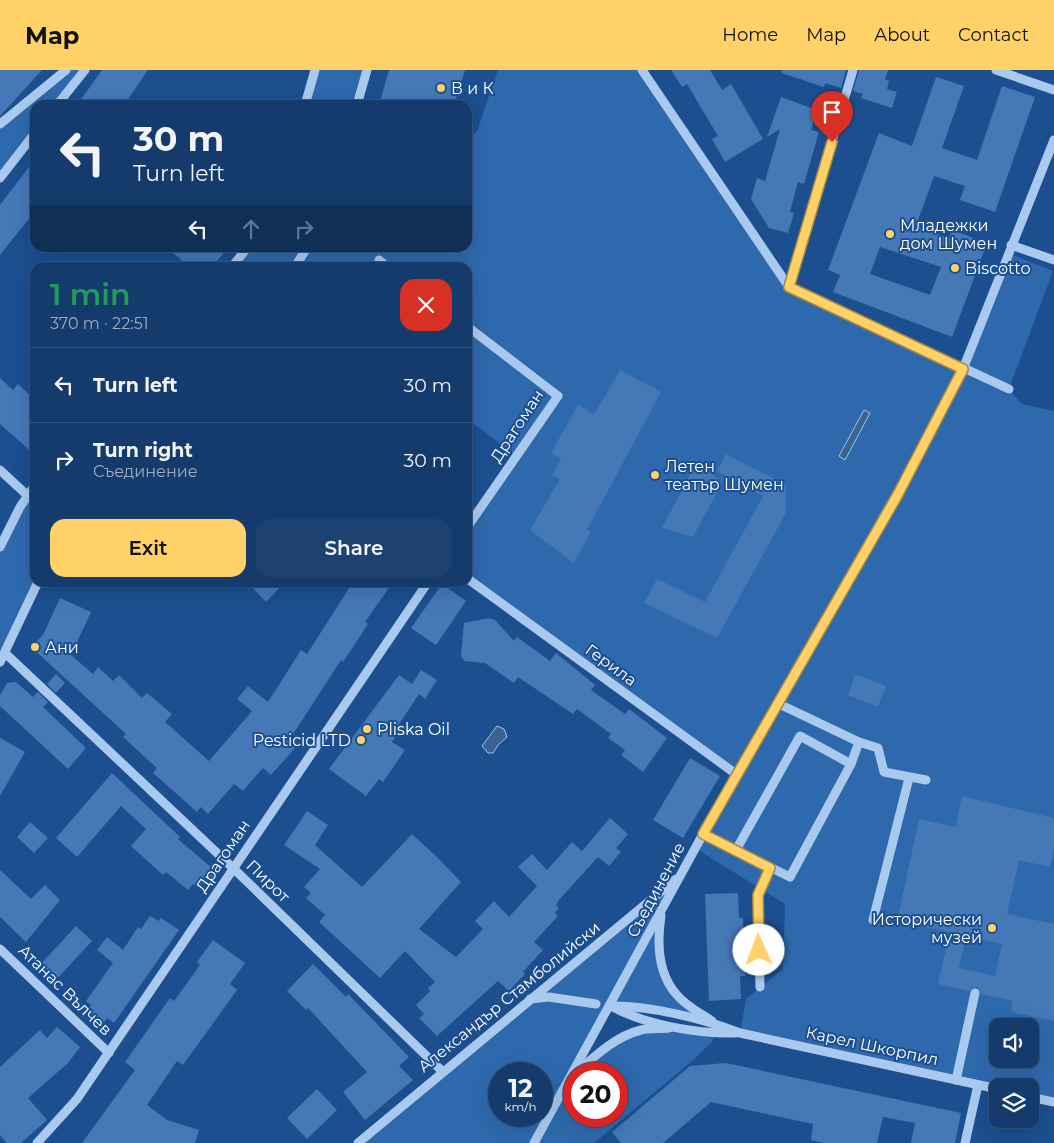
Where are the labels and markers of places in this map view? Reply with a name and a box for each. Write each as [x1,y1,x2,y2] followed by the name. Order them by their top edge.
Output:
[451,79,494,98] place label: В и К
[435,82,447,94] marker: В и К
[811,91,853,142] pin
[900,216,997,253] place label: Младежки дом Шумен
[884,228,896,240] marker: Младежки дом Шумен
[965,259,1031,278] place label: Biscotto
[949,262,961,274] marker: Biscotto
[665,457,784,494] place label: Летен театър Шумен
[649,469,661,481] marker: Летен театър Шумен
[45,638,79,657] place label: Ани
[29,641,41,653] marker: Ани
[377,720,450,739] place label: Pliska Oil
[361,723,373,735] marker: Pliska Oil
[253,731,351,750] place label: Pesticid LTD
[355,734,367,746] marker: Pesticid LTD
[872,910,982,947] place label: Исторически музей
[986,922,998,934] marker: Исторически музей

